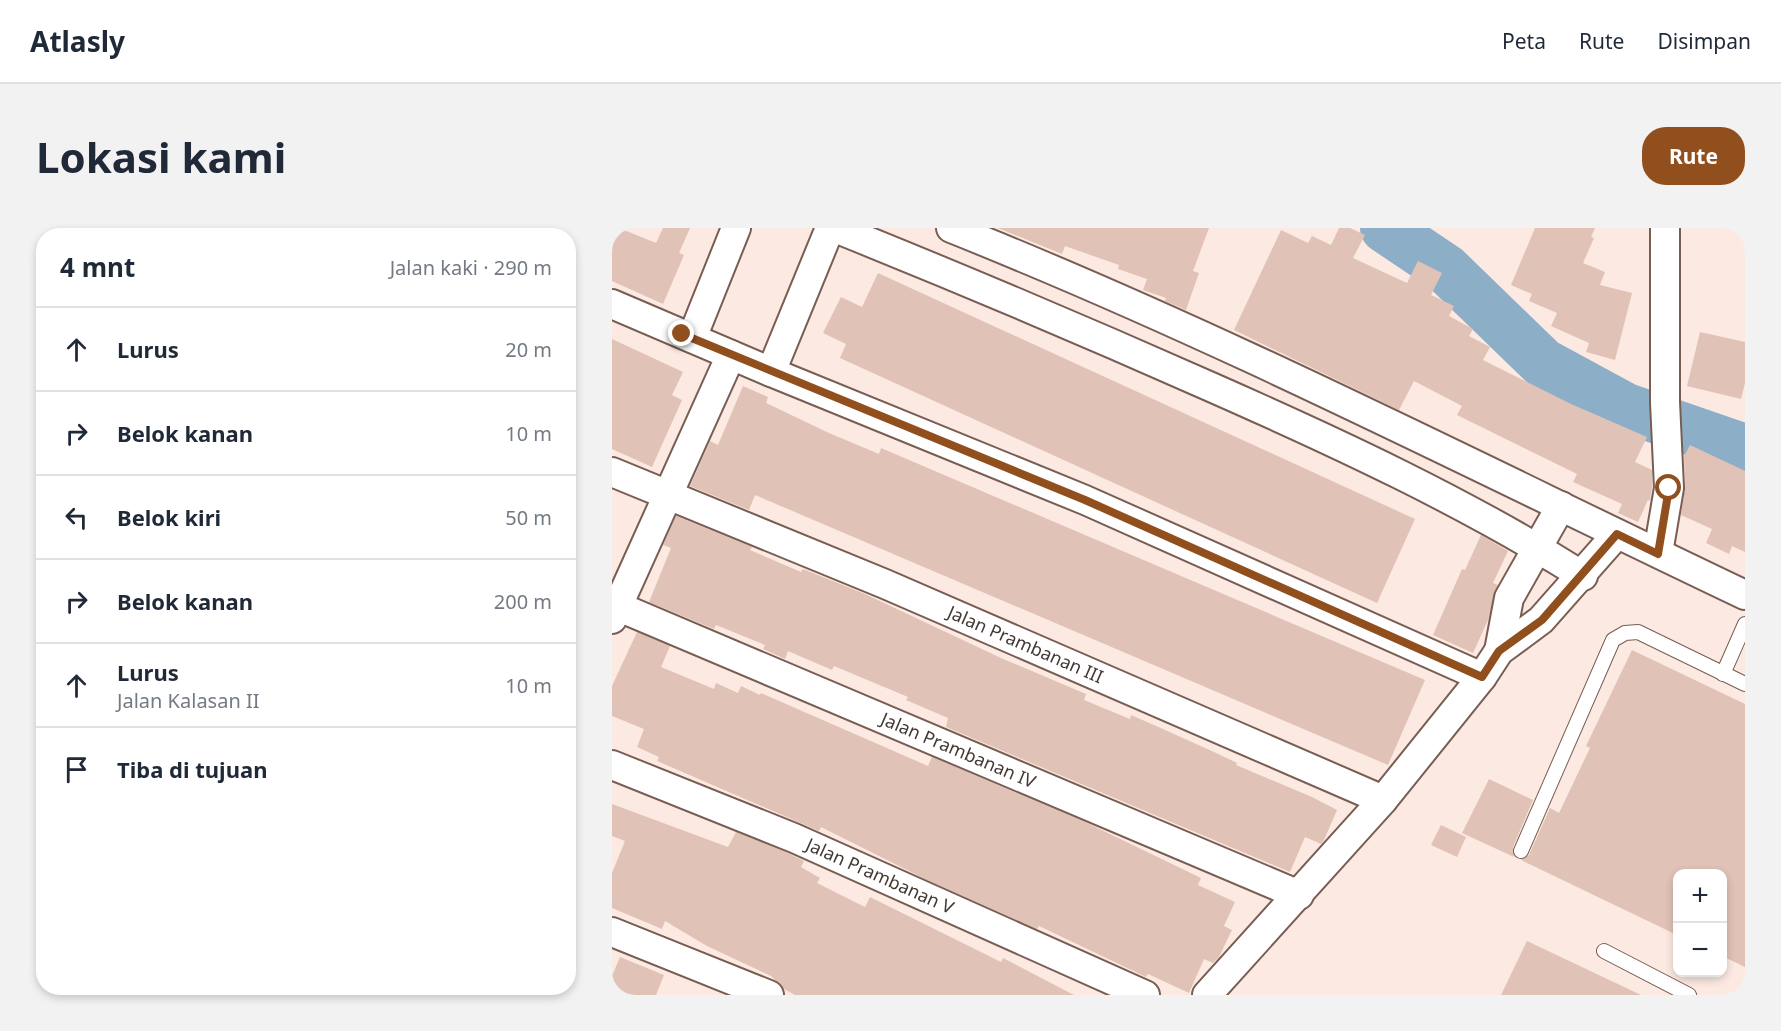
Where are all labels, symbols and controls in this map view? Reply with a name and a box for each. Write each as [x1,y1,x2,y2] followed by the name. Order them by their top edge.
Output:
[30,22,125,60] text: Atlasly
[1502,27,1546,55] text: Peta
[1579,27,1624,55] text: Rute
[1657,27,1751,55] text: Disimpan
[1642,127,1745,185] button: Rute
[36,128,286,185] text: Lokasi kami
[60,249,135,285] text: 4 mnt
[390,254,552,281] text: Jalan kaki · 290 m
[668,320,694,346] route end
[60,333,93,366] icon: ahead
[117,334,179,364] text: Lurus
[505,336,552,363] text: 20 m
[60,417,93,450] icon: right
[117,418,253,448] text: Belok kanan
[505,420,552,447] text: 10 m
[1655,474,1681,500] route start
[60,501,93,534] icon: left
[117,502,221,532] text: Belok kiri
[505,504,552,531] text: 50 m
[60,585,93,618] icon: right
[117,586,253,616] text: Belok kanan
[494,588,552,615] text: 200 m
[942,599,1107,688] street label: Jalan Prambanan III
[117,657,179,687] text: Lurus
[60,669,93,702] icon: ahead
[505,672,552,699] text: 10 m
[117,687,260,714] text: Jalan Kalasan II
[876,706,1040,793] street label: Jalan Prambanan IV
[60,753,93,786] icon: arrive
[117,754,267,784] text: Tiba di tujuan
[801,831,958,919] street label: Jalan Prambanan V
[1673,869,1727,977] map controls
[1673,869,1727,923] button: +
[1673,923,1727,977] button: −

